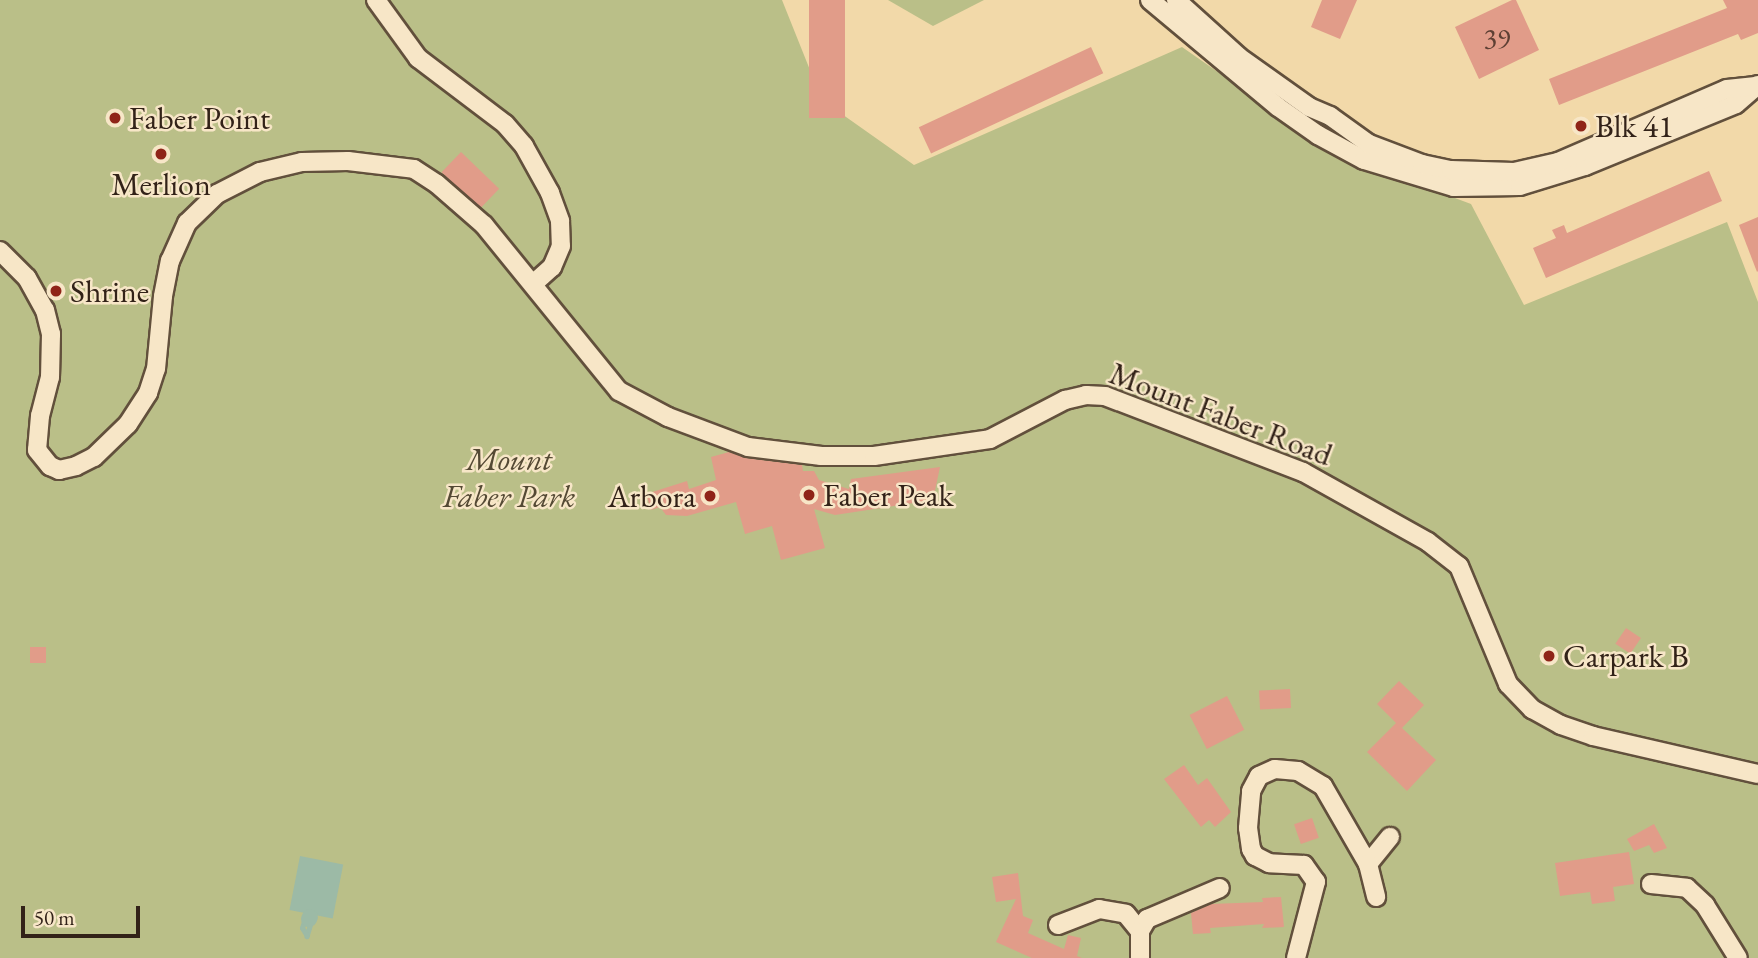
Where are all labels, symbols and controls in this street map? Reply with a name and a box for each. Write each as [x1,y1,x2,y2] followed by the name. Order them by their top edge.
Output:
[1484,21,1510,55] house number: 39
[129,99,270,137] place label: Faber Point
[1595,107,1674,145] place label: Blk 41
[107,110,123,126] marker: Faber Point
[1573,118,1589,134] marker: Blk 41
[153,146,169,162] marker: Merlion
[111,165,211,203] place label: Merlion
[70,272,149,310] place label: Shrine
[48,283,64,299] marker: Shrine
[1104,354,1338,474] street label: Mount Faber Road
[443,441,575,516] park label: Mount Faber Park
[823,476,954,514] place label: Faber Peak
[607,477,696,515] place label: Arbora
[801,487,817,503] marker: Faber Peak
[702,488,718,504] marker: Arbora
[1563,637,1689,675] place label: Carpark B
[1541,648,1557,664] marker: Carpark B
[24,892,144,936] scale bar
[34,904,75,931] text: 50 m

